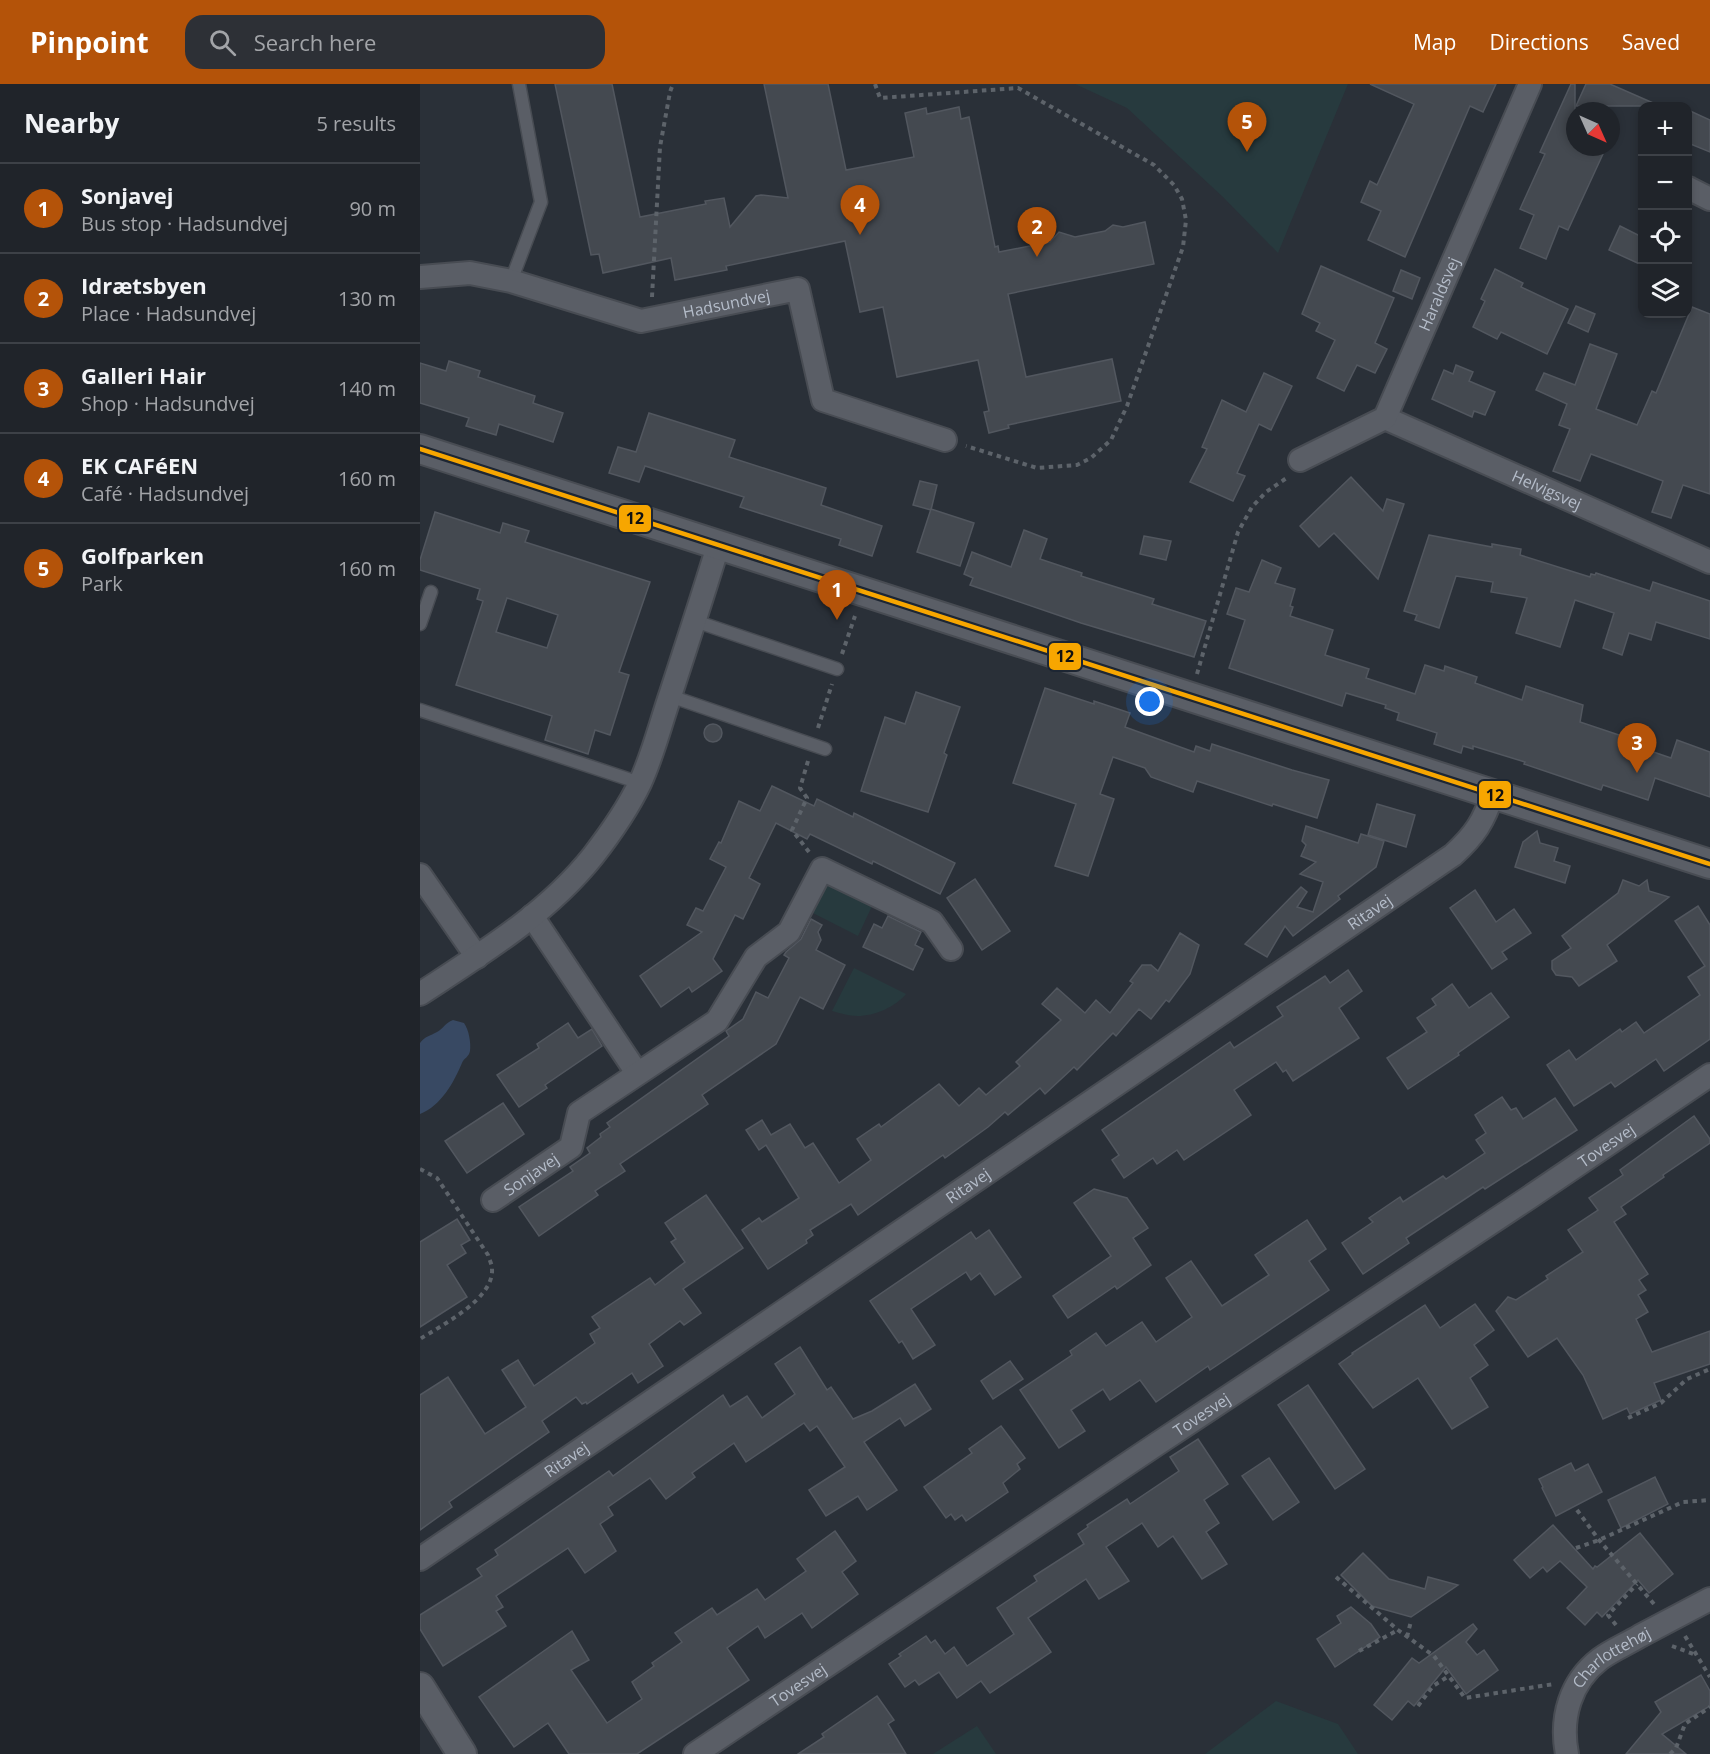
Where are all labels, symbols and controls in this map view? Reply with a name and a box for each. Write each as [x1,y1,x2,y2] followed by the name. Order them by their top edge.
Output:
[185,15,605,69] search box
[30,23,149,61] text: Pinpoint
[206,26,239,59] icon: search
[254,27,376,57] text: Search here
[1413,28,1456,56] text: Map
[1489,28,1589,56] text: Directions
[1622,28,1680,56] text: Saved
[1566,102,1620,156] north arrow
[1638,102,1692,318] map controls
[1638,102,1692,156] button: +
[1228,103,1266,152] pin: 5
[24,105,119,141] text: Nearby
[316,110,396,137] text: 5 results
[1638,156,1692,210] button: −
[81,180,173,210] text: Sonjavej
[840,186,880,235] pin: 4
[38,195,49,222] text: 1
[349,195,396,222] text: 90 m
[1018,208,1056,257] pin: 2
[81,210,288,237] text: Bus stop · Hadsundvej
[1638,210,1692,264] button: locate
[1413,254,1465,334] street label: Haraldsvej
[1638,264,1692,318] button: layers
[81,270,207,300] text: Idrætsbyen
[681,284,772,323] street label: Hadsundvej
[38,285,49,312] text: 2
[338,285,396,312] text: 130 m
[81,300,256,327] text: Place · Hadsundvej
[81,360,206,390] text: Galleri Hair
[38,375,49,402] text: 3
[338,375,396,402] text: 140 m
[81,390,255,417] text: Shop · Hadsundvej
[81,450,198,480] text: EK CAFéEN
[38,465,49,492] text: 4
[338,465,396,492] text: 160 m
[1508,465,1585,515] street label: Helvigsvej
[81,480,249,507] text: Café · Hadsundvej
[618,504,652,533] line badge: 12
[626,507,644,529] text: 12
[81,540,204,570] text: Golfparken
[38,555,49,582] text: 5
[338,555,396,582] text: 160 m
[81,570,123,597] text: Park
[818,570,856,620] pin: 1
[1048,642,1082,671] line badge: 12
[1056,645,1074,667] text: 12
[1135,687,1164,716] your location
[1618,724,1656,773] pin: 3
[1478,780,1512,809] line badge: 12
[1486,784,1504,806] text: 12
[1343,889,1396,935] street label: Ritavej
[1574,1118,1639,1172] street label: Tovesvej
[499,1148,563,1201] street label: Sonjavej
[941,1163,995,1209] street label: Ritavej
[1169,1388,1235,1441] street label: Tovesvej
[540,1436,593,1482] street label: Ritavej
[1567,1622,1654,1692] street label: Charlottehøj
[765,1658,831,1712] street label: Tovesvej

